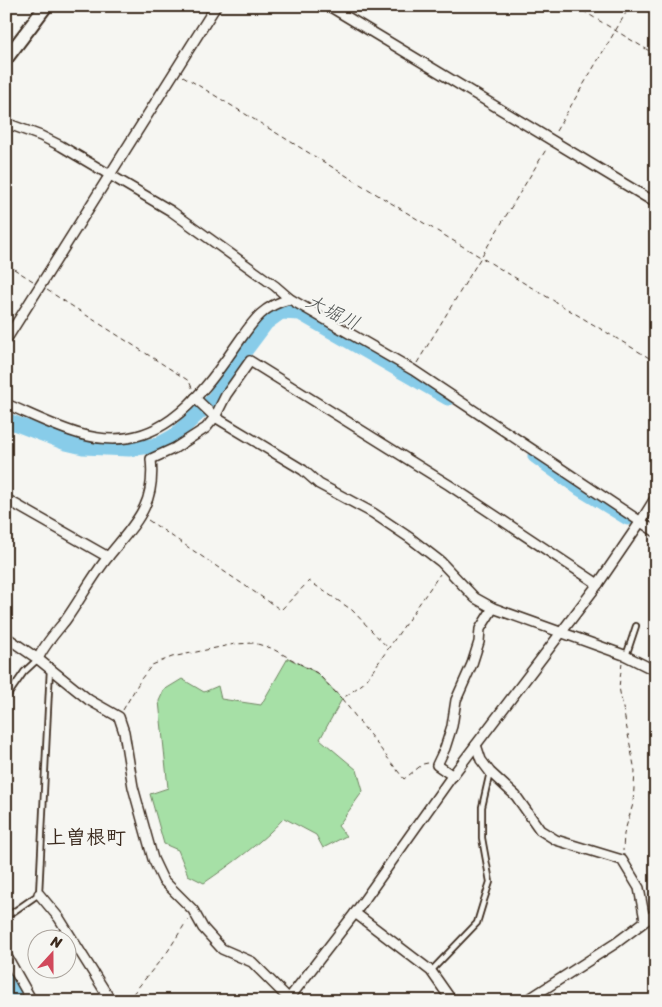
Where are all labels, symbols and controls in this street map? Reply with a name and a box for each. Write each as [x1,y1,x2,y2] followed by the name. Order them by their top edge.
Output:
[300,285,366,339] water label: 大堀川
[46,820,126,855] district label: 上曽根町
[47,929,66,956] text: N
[28,930,78,980] north arrow

